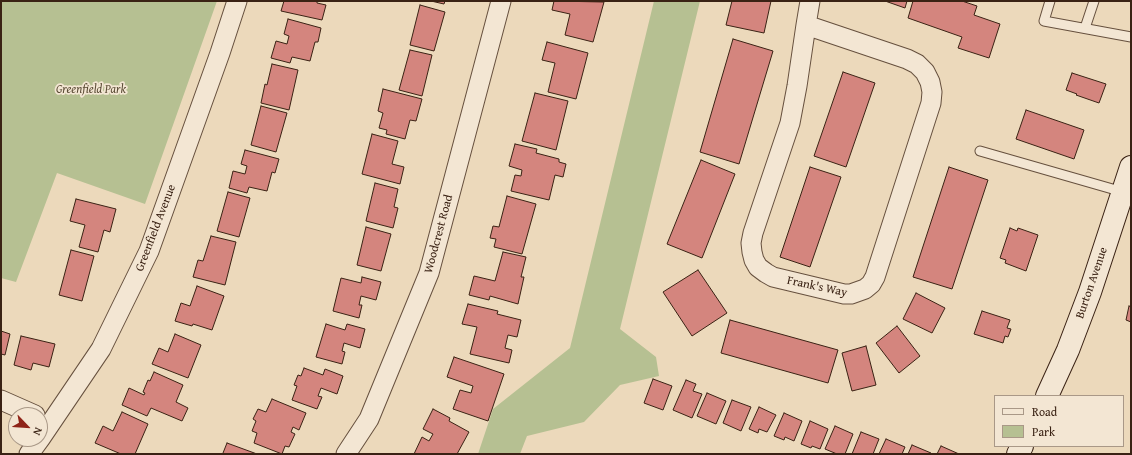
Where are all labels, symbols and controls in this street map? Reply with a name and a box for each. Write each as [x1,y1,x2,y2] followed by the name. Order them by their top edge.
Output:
[56,83,126,97] park label: Greenfield Park
[133,182,179,274] street label: Greenfield Avenue
[422,193,456,275] street label: Woodcrest Road
[1073,245,1111,321] street label: Burton Avenue
[786,274,848,300] street label: Frank's Way
[994,395,1124,447] legend
[1032,403,1057,420] text: Road
[8,407,48,447] north arrow
[1032,423,1055,440] text: Park
[29,425,47,438] text: N

